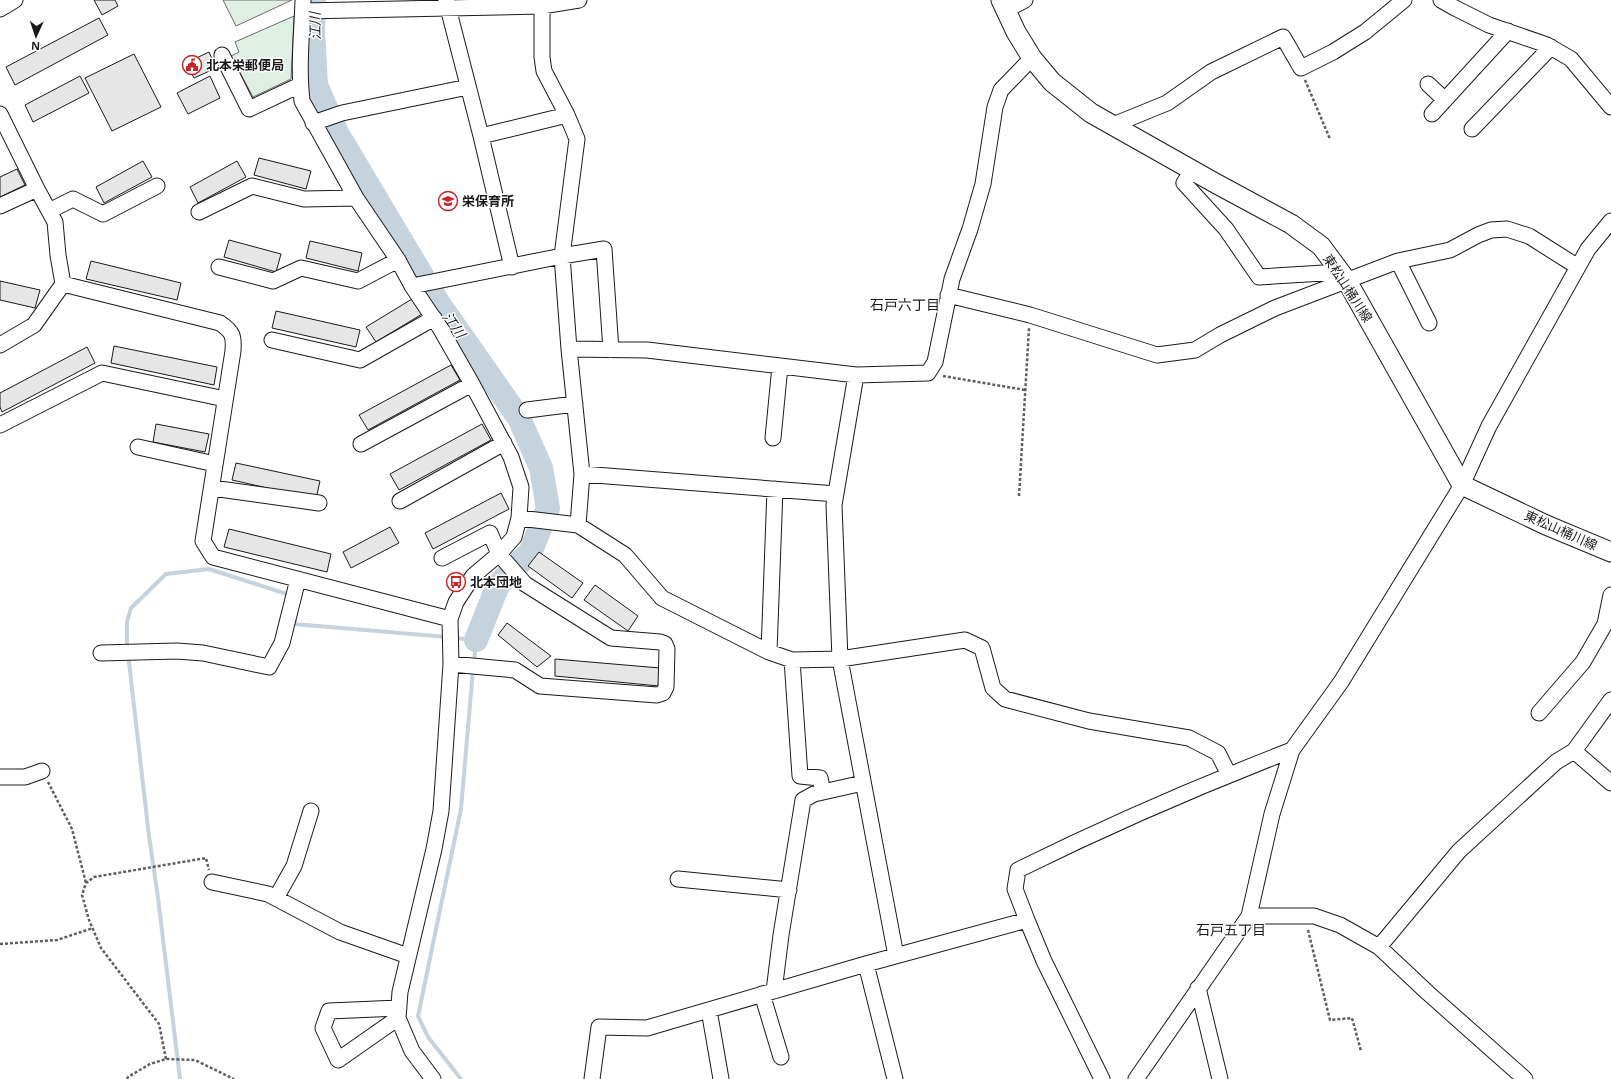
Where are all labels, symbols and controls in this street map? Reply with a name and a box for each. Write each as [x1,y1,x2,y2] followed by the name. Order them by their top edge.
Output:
[305,10,324,40] water label: 江川
[16,16,56,56] north arrow
[31,39,40,54] text: N
[181,54,203,76] public building icon: 北本栄郵便局
[206,56,284,74] place label: 北本栄郵便局
[437,190,459,212] school or university icon: 栄保育所
[462,192,514,210] place label: 栄保育所
[1319,250,1377,326] street label: 東松山桶川線
[870,295,940,314] district label: 石戸六丁目
[439,308,471,343] water label: 江川
[1522,506,1600,554] street label: 東松山桶川線
[445,571,467,593] bus stop icon: 北本団地
[470,573,522,591] place label: 北本団地
[1196,920,1266,939] district label: 石戸五丁目

